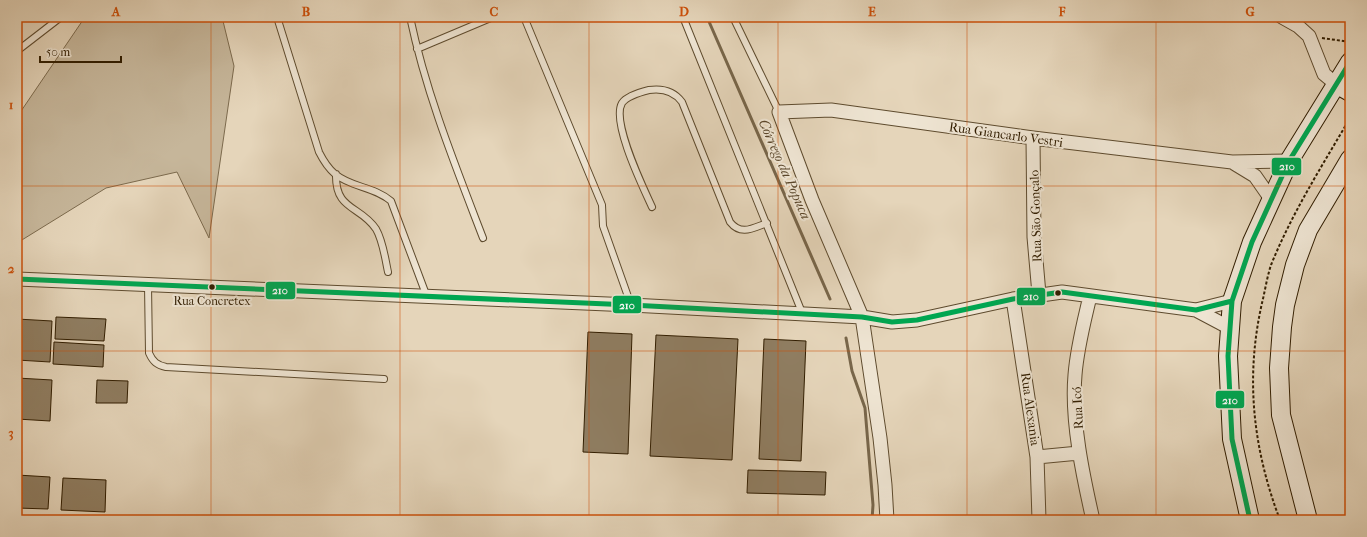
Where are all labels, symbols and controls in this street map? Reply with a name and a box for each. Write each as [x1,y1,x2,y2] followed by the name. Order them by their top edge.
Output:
[111,4,121,19] text: A
[302,4,311,19] text: B
[490,4,499,19] text: C
[679,4,689,19] text: D
[868,4,876,19] text: E
[1058,4,1066,19] text: F
[1245,4,1255,19] text: G
[40,38,121,64] scale bar
[46,45,70,59] text: 50 m
[9,97,14,112] text: 1
[755,116,814,222] water label: Córrego da Popuca
[948,119,1064,150] street label: Rua Giancarlo Vestri
[1271,157,1302,176] line badge: 210
[1279,160,1295,173] text: 210
[1026,169,1046,262] street label: Rua São Gonçalo
[8,261,15,276] text: 2
[265,281,296,300] line badge: 210
[207,282,217,292] marker: Rua Concretex
[272,284,288,297] text: 210
[1016,287,1046,306] line badge: 210
[1053,288,1063,298] unlabelled marker
[1023,290,1039,303] text: 210
[173,294,251,308] place label: Rua Concretex
[612,295,642,314] line badge: 210
[619,299,635,312] text: 210
[1018,371,1043,448] street label: Rua Alexania
[1069,386,1086,430] street label: Rua Icó
[1215,390,1245,409] line badge: 210
[1222,394,1238,407] text: 210
[8,425,14,441] text: 3

